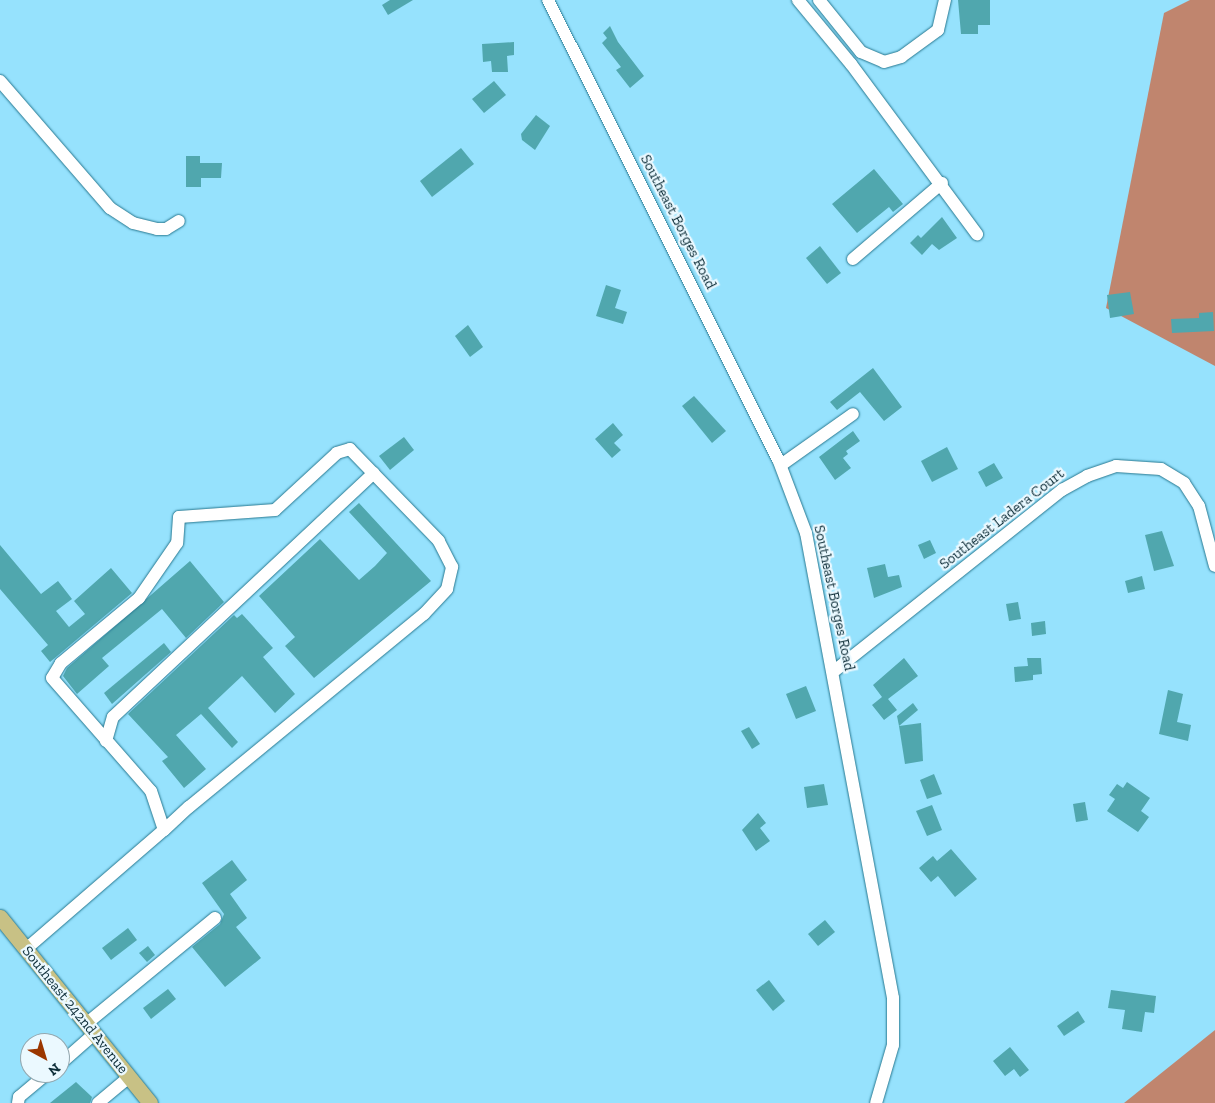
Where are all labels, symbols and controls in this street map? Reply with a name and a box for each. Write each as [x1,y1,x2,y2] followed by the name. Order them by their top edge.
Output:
[636,152,720,292] street label: Southeast Borges Road
[936,465,1068,573] street label: Southeast Ladera Court
[810,524,858,672] street label: Southeast Borges Road
[18,942,132,1078] street label: Southeast 242nd Avenue
[20,1033,70,1083] north arrow
[45,1059,64,1079] text: N

